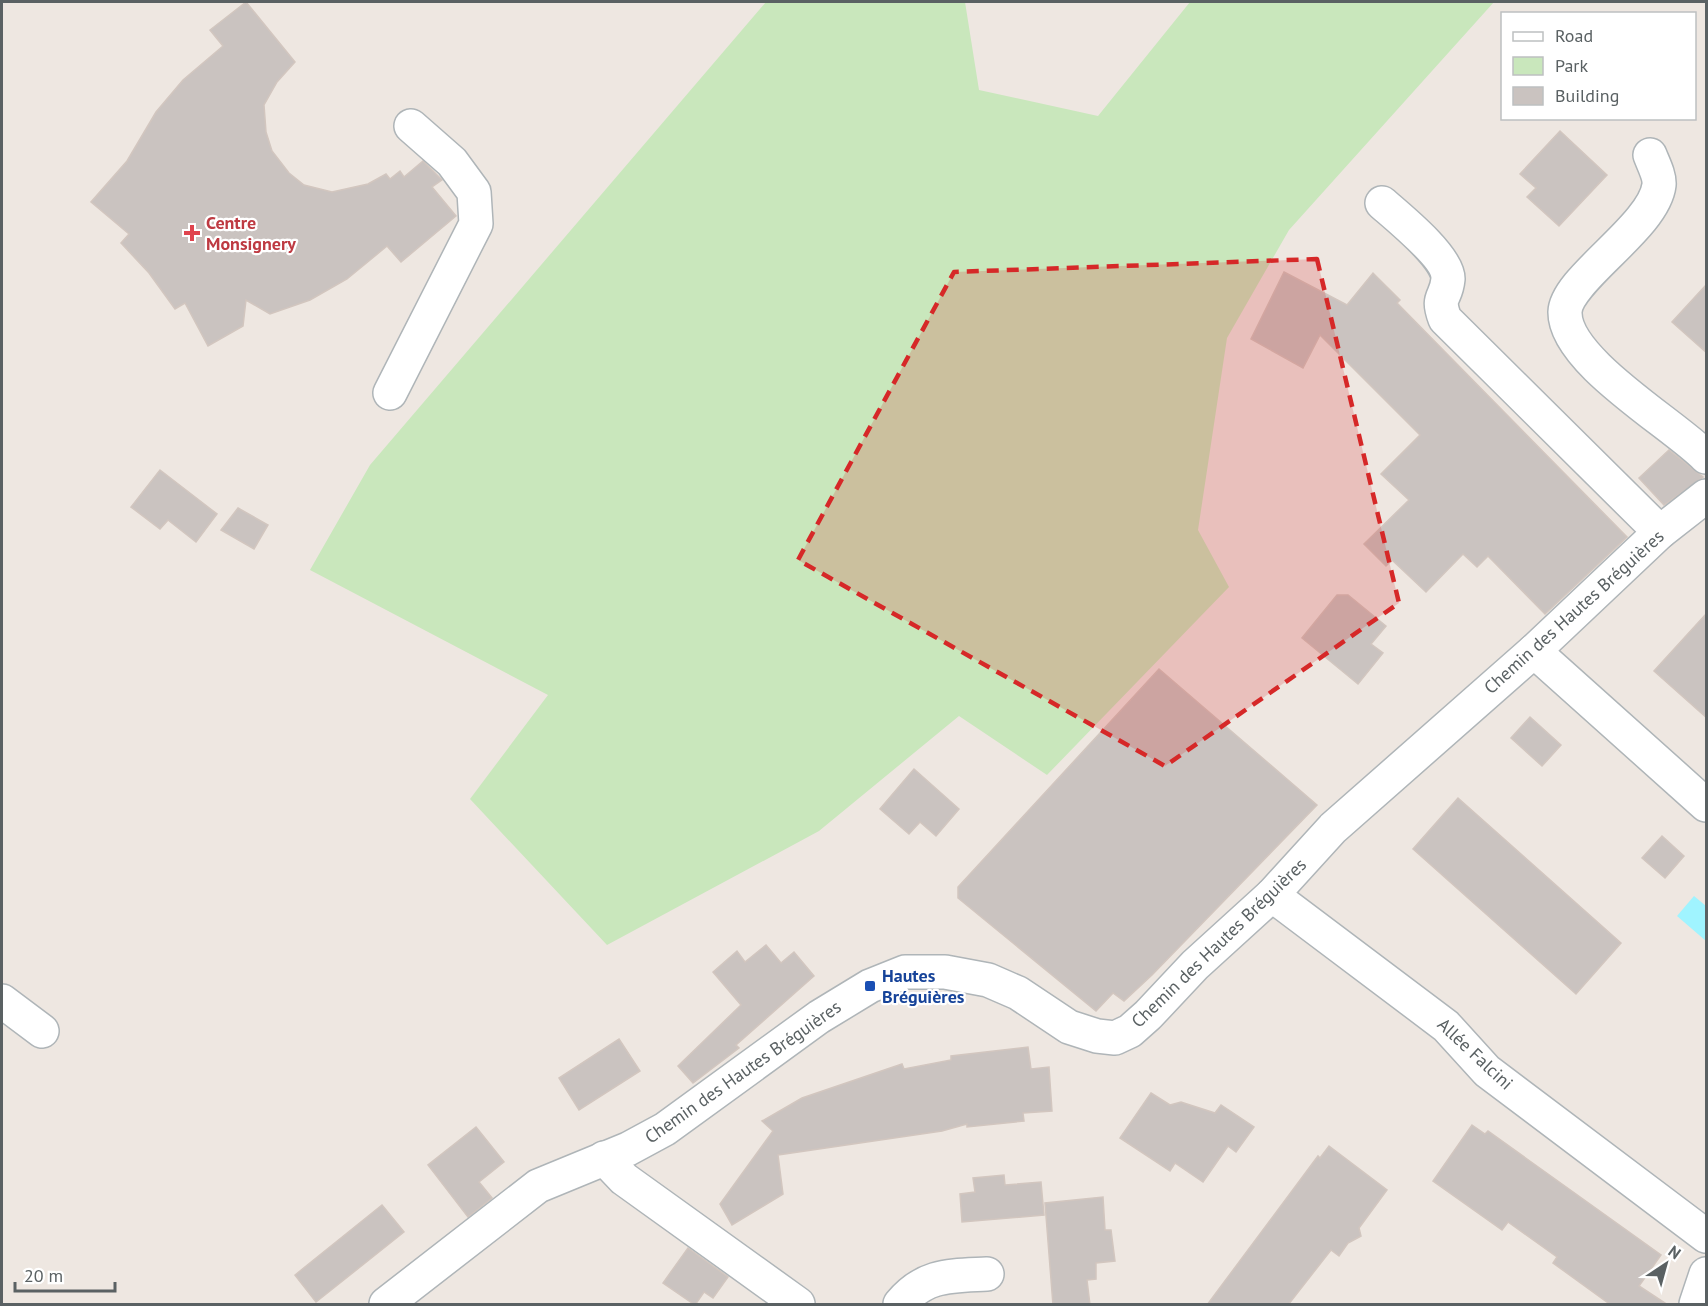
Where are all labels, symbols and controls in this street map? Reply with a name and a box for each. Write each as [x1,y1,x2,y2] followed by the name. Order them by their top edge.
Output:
[1501,12,1696,120] legend
[1555,24,1593,47] text: Road
[1555,54,1588,77] text: Park
[1555,84,1619,107] text: Building
[206,211,296,255] place label: Centre Monsignery
[183,224,201,242] marker: Centre Monsignery
[1479,525,1668,699] street label: Chemin des Hautes Bréguières
[1126,853,1311,1032] street label: Chemin des Hautes Bréguières
[882,964,965,1008] place label: Hautes Bréguières
[863,979,877,993] marker: Hautes Bréguières
[640,995,845,1148] street label: Chemin des Hautes Bréguières
[1433,1013,1518,1094] street label: Allée Falcini
[1636,1234,1696,1294] north arrow
[1665,1241,1685,1263] text: N
[15,1255,116,1293] scale bar
[24,1264,63,1287] text: 20 m

